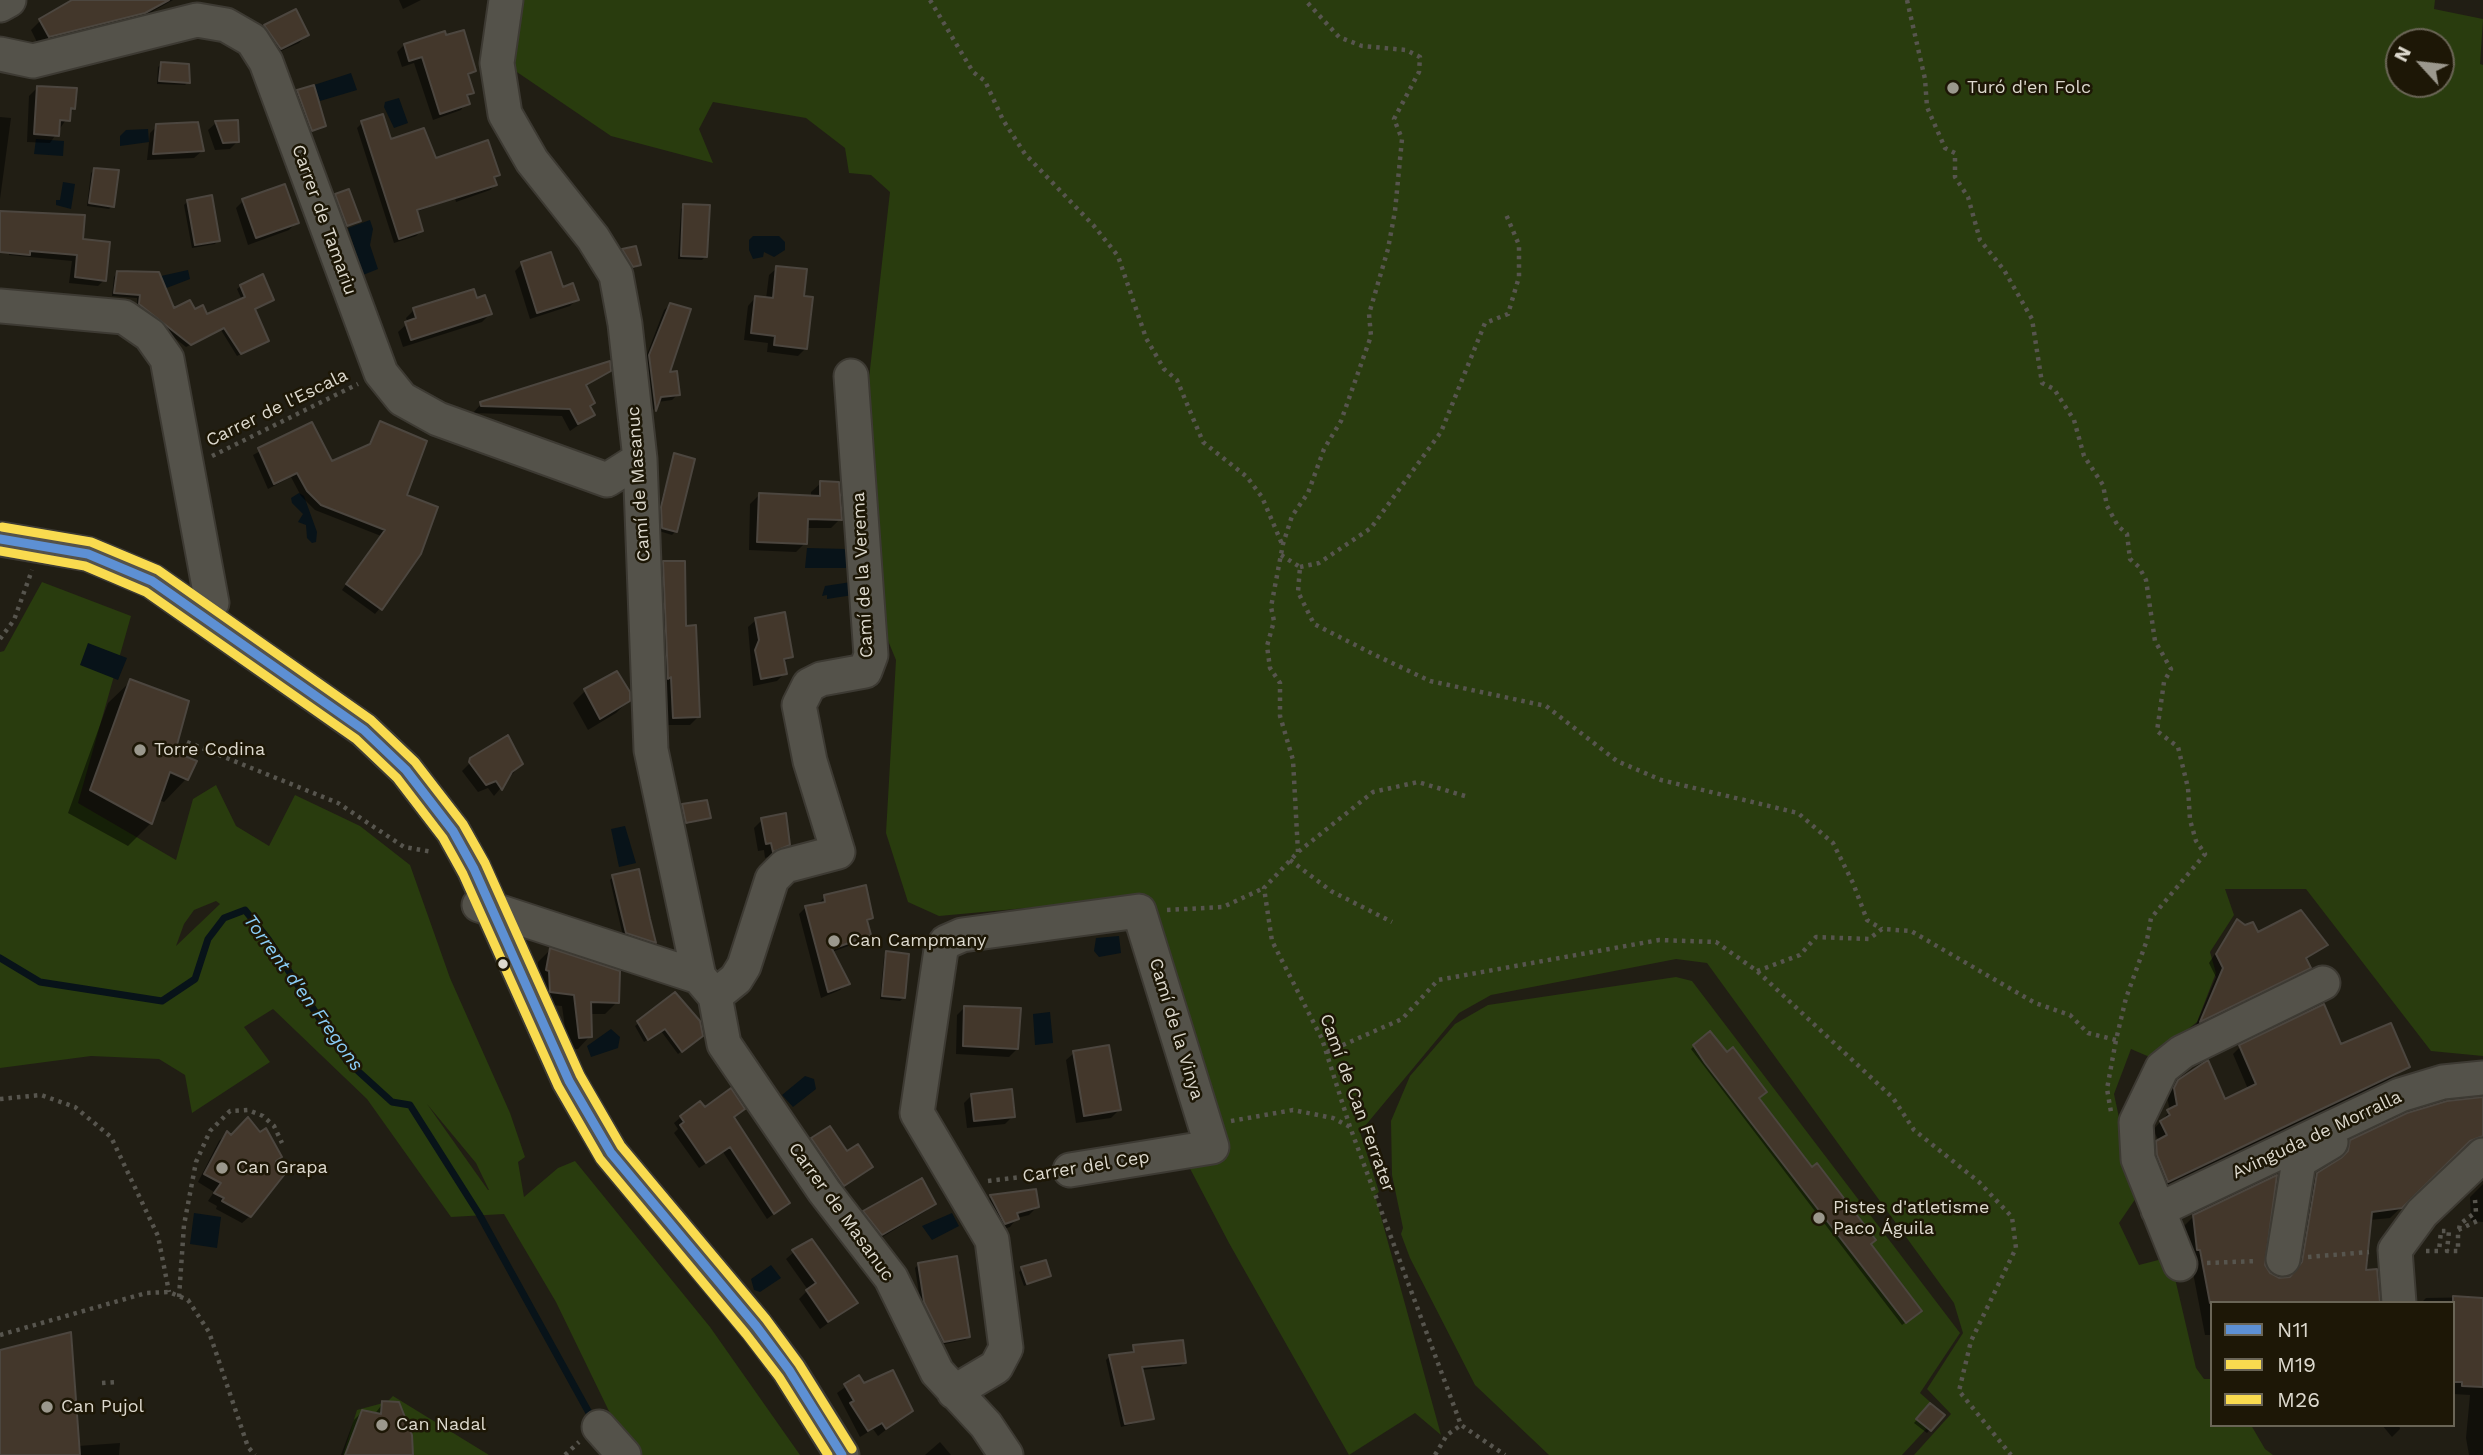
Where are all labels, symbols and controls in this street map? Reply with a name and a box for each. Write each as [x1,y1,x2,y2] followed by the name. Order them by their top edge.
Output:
[2385,28,2455,98] north arrow
[2389,43,2416,66] text: N
[1967,77,2091,99] place label: Turó d'en Folc
[1945,80,1961,96] marker: Turó d'en Folc
[287,142,361,298] street label: Carrer de Tamariu
[203,364,351,452] street label: Carrer de l'Escala
[623,405,655,563] street label: Camí de Masanuc
[848,491,878,659] street label: Camí de la Verema
[154,739,265,761] place label: Torre Codina
[132,742,148,758] marker: Torre Codina
[238,910,368,1076] water label: Torrent d'en Fregons
[848,930,986,952] place label: Can Campmany
[826,933,842,949] marker: Can Campmany
[1144,956,1208,1102] street label: Camí de la Vinya
[496,957,510,971] unlabelled marker
[1315,1011,1399,1195] street label: Camí de Can Ferrater
[2229,1086,2405,1184] street label: Avinguda de Morralla
[783,1138,899,1286] street label: Carrer de Masanuc
[1021,1146,1151,1188] street label: Carrer del Cep
[236,1157,328,1179] place label: Can Grapa
[214,1160,230,1176] marker: Can Grapa
[1833,1197,1989,1240] place label: Pistes d'atletisme Paco Águila
[1811,1210,1827,1226] marker: Pistes d'atletisme Paco Águila
[2210,1301,2455,1427] legend
[2277,1317,2309,1342] text: N11
[2277,1352,2316,1377] text: M19
[2277,1387,2320,1412] text: M26
[61,1396,144,1418] place label: Can Pujol
[39,1399,55,1415] marker: Can Pujol
[396,1414,486,1436] place label: Can Nadal
[374,1417,390,1433] marker: Can Nadal

